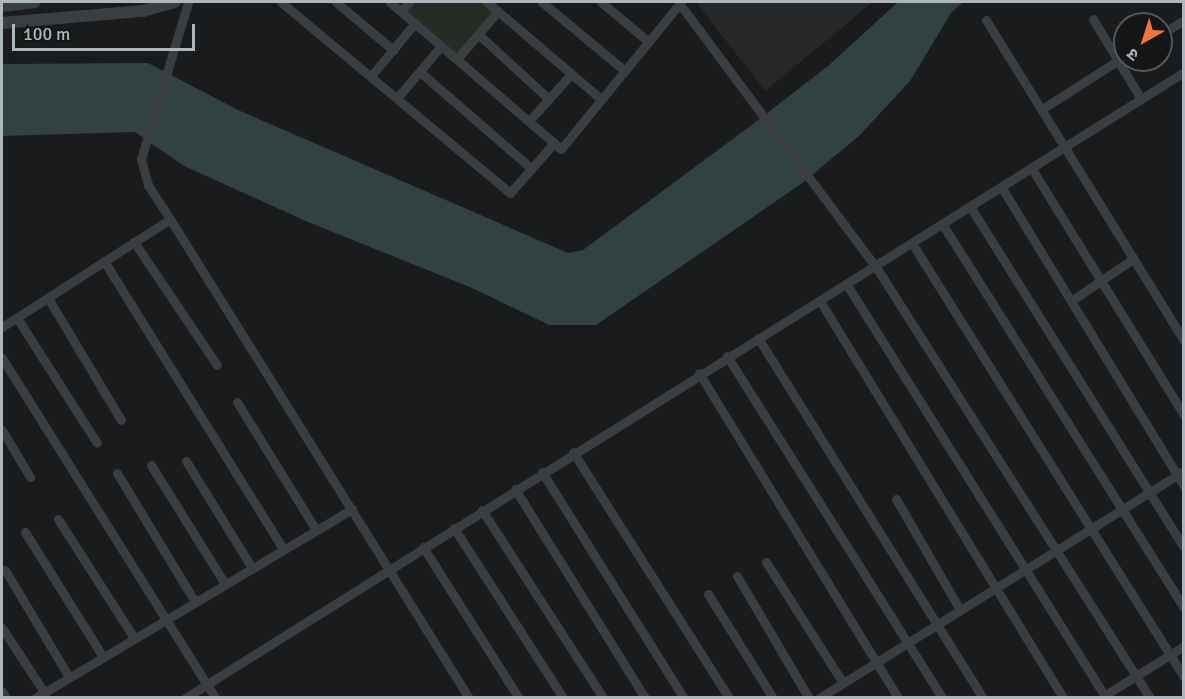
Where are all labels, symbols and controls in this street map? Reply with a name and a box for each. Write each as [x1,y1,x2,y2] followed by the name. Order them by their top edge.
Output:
[15,12,198,50] scale bar
[1113,12,1173,72] north arrow
[23,23,70,45] text: 100 m
[1123,44,1143,65] text: उ

